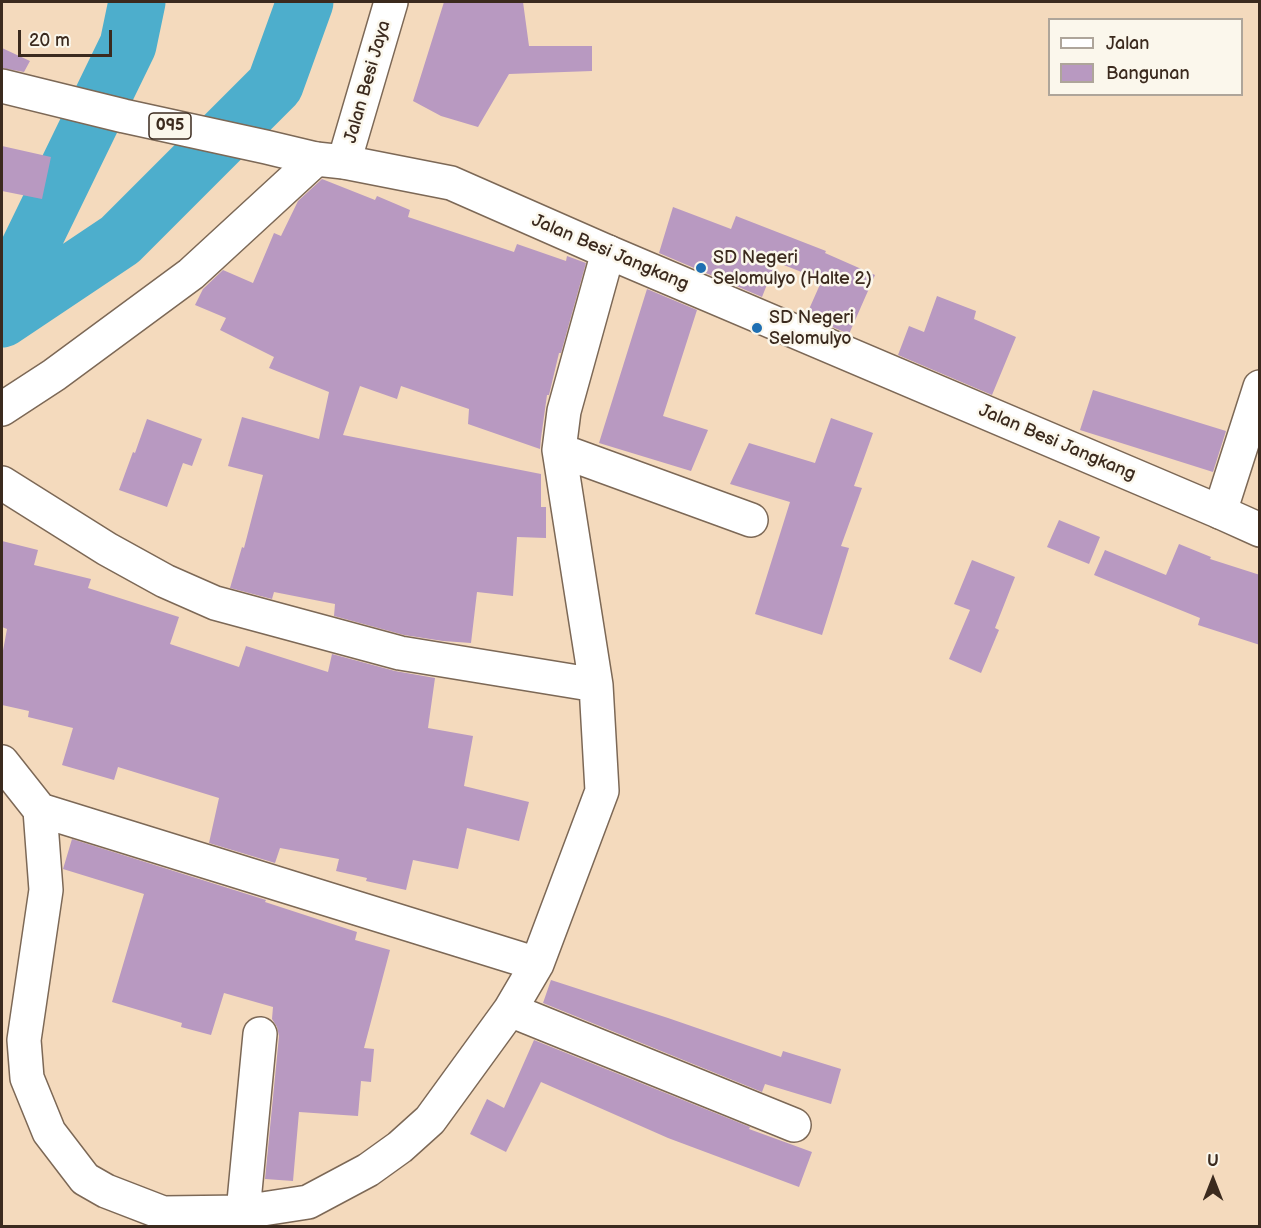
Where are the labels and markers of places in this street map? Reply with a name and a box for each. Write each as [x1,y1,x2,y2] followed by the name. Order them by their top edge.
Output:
[713,247,872,290] place label: SD Negeri Selomulyo (Halte 2)
[694,261,708,275] marker: SD Negeri Selomulyo (Halte 2)
[769,307,854,350] place label: SD Negeri Selomulyo
[750,321,764,335] marker: SD Negeri Selomulyo

